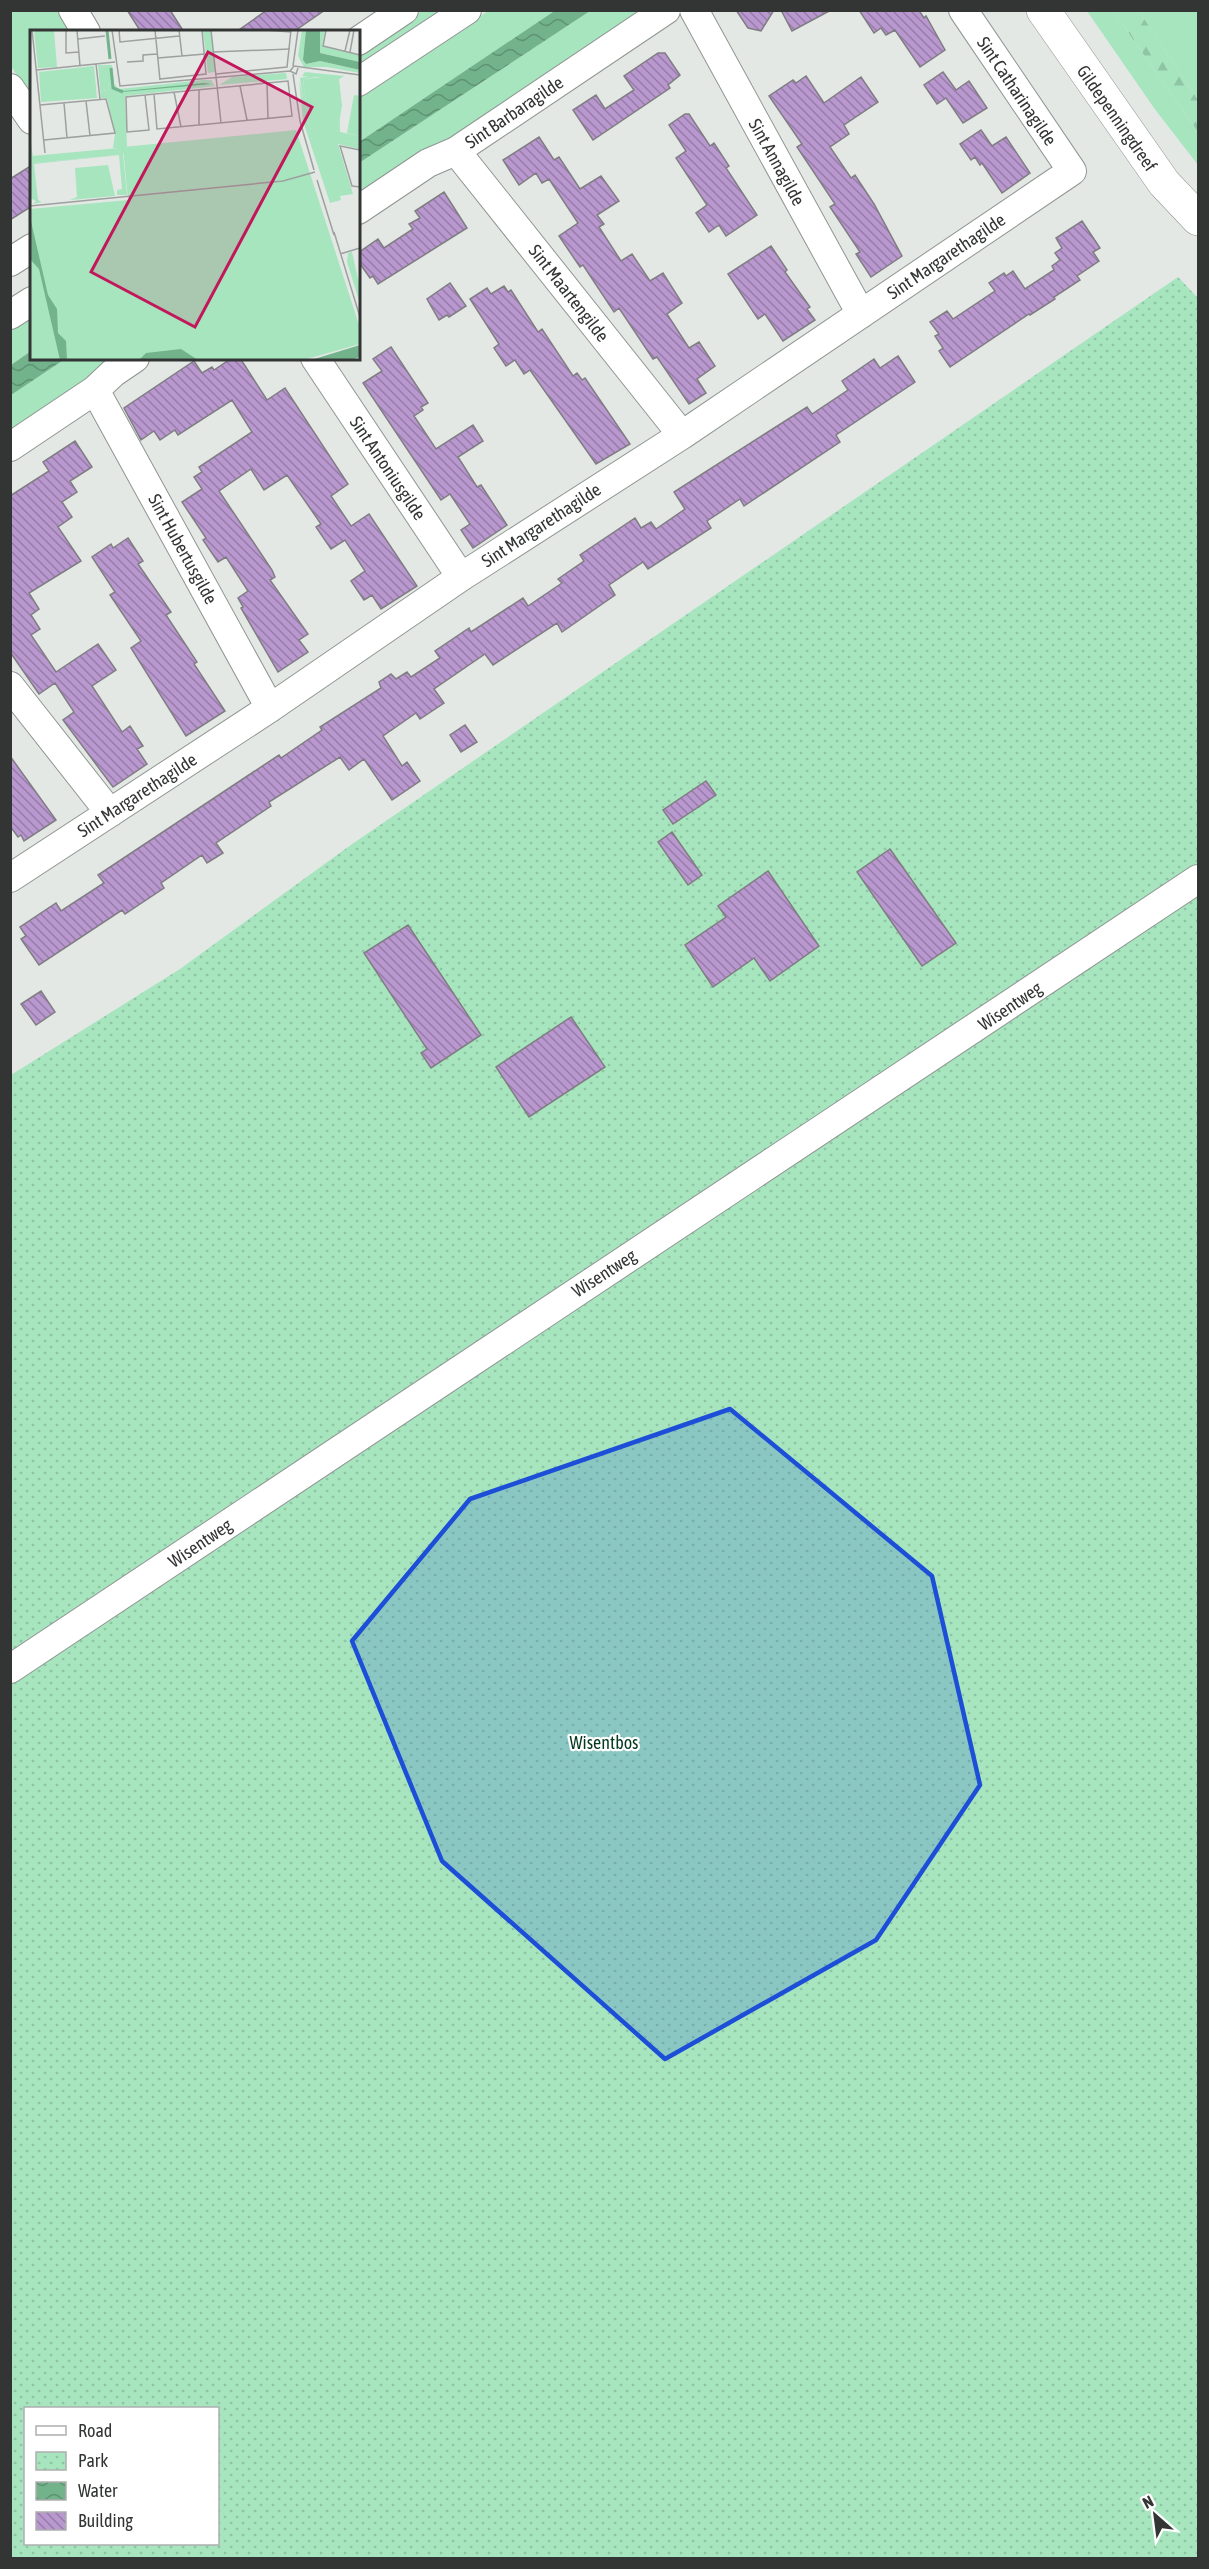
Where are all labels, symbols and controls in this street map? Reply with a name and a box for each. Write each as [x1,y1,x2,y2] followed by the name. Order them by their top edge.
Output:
[30,30,360,360] inset map
[973,33,1061,149] street label: Sint Catharinagilde
[1073,61,1161,175] street label: Gildepenningdreef
[461,72,567,152] street label: Sint Barbaragilde
[745,115,809,209] street label: Sint Annagilde
[883,209,1009,303] street label: Sint Margarethagilde
[525,240,613,346] street label: Sint Maartengilde
[346,412,430,524] street label: Sint Antoniusgilde
[477,479,605,571] street label: Sint Margarethagilde
[144,490,222,608] street label: Sint Hubertusgilde
[73,749,201,841] street label: Sint Margarethagilde
[974,977,1046,1035] street label: Wisentweg
[568,1244,640,1301] street label: Wisentweg
[164,1514,236,1572] street label: Wisentweg
[570,1732,638,1753] park label: Wisentbos
[24,2407,219,2545] legend
[78,2420,112,2441] text: Road
[78,2450,108,2471] text: Park
[78,2480,118,2501] text: Water
[1125,2485,1185,2545] north arrow
[1140,2492,1156,2512] text: N
[78,2510,133,2531] text: Building

